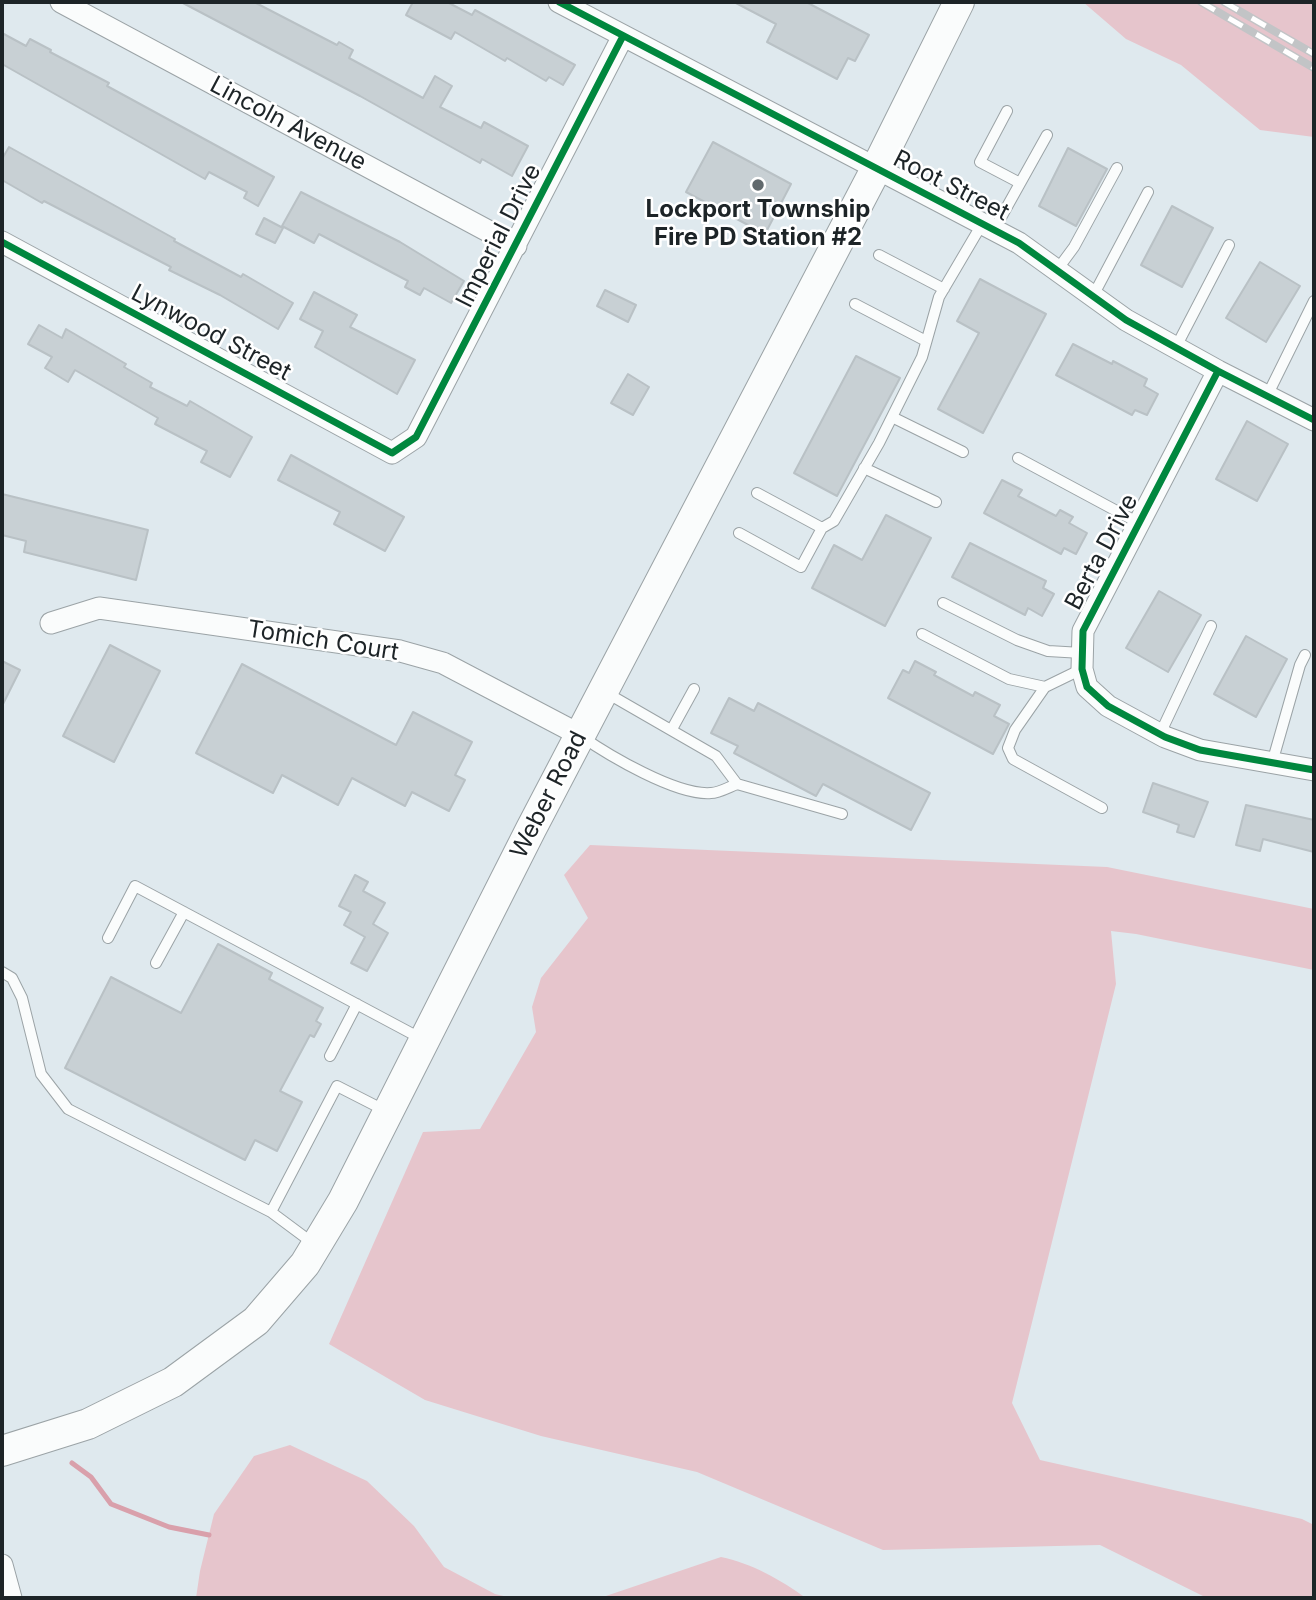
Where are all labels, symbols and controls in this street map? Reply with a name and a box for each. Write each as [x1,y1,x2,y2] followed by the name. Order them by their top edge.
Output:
[205,71,371,177] street label: Lincoln Avenue
[888,145,1014,227] street label: Root Street
[451,160,547,312] street label: Imperial Drive
[750,177,766,193] marker: Lockport Township Fire PD Station #2
[646,196,870,252] place label: Lockport Township Fire PD Station #2
[126,279,296,387] street label: Lynwood Street
[1060,489,1144,615] street label: Berta Drive
[245,615,401,667] street label: Tomich Court
[505,727,593,863] street label: Weber Road

